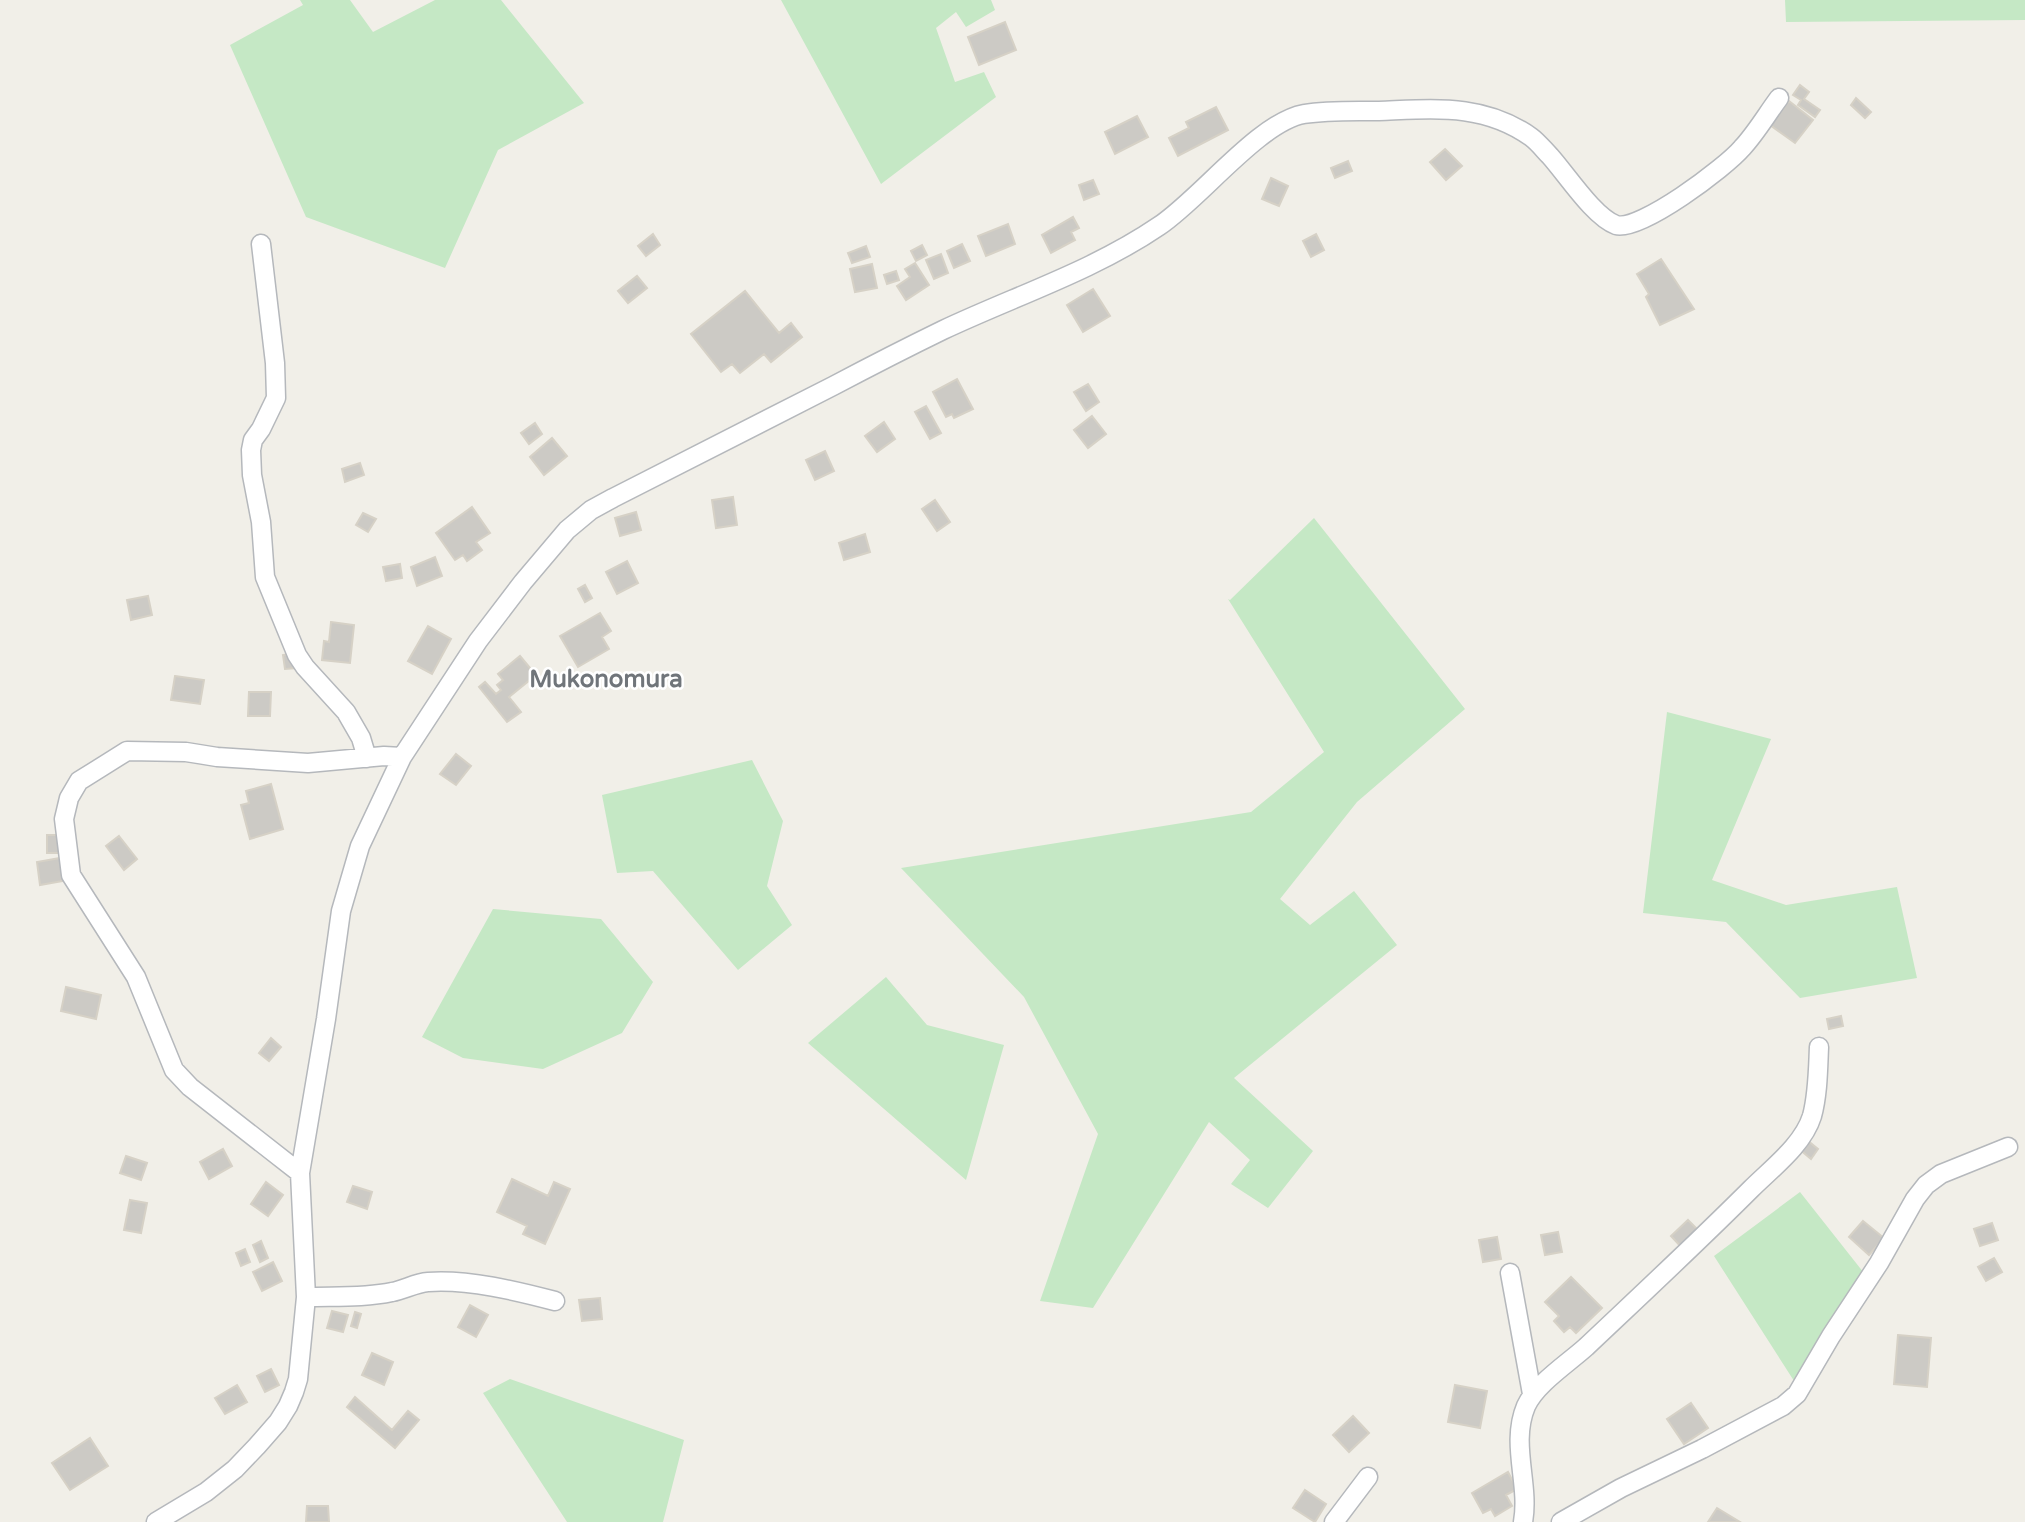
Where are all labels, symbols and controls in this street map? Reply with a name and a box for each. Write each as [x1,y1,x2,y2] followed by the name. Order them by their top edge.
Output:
[529,665,683,694] district label: Mukonomura

